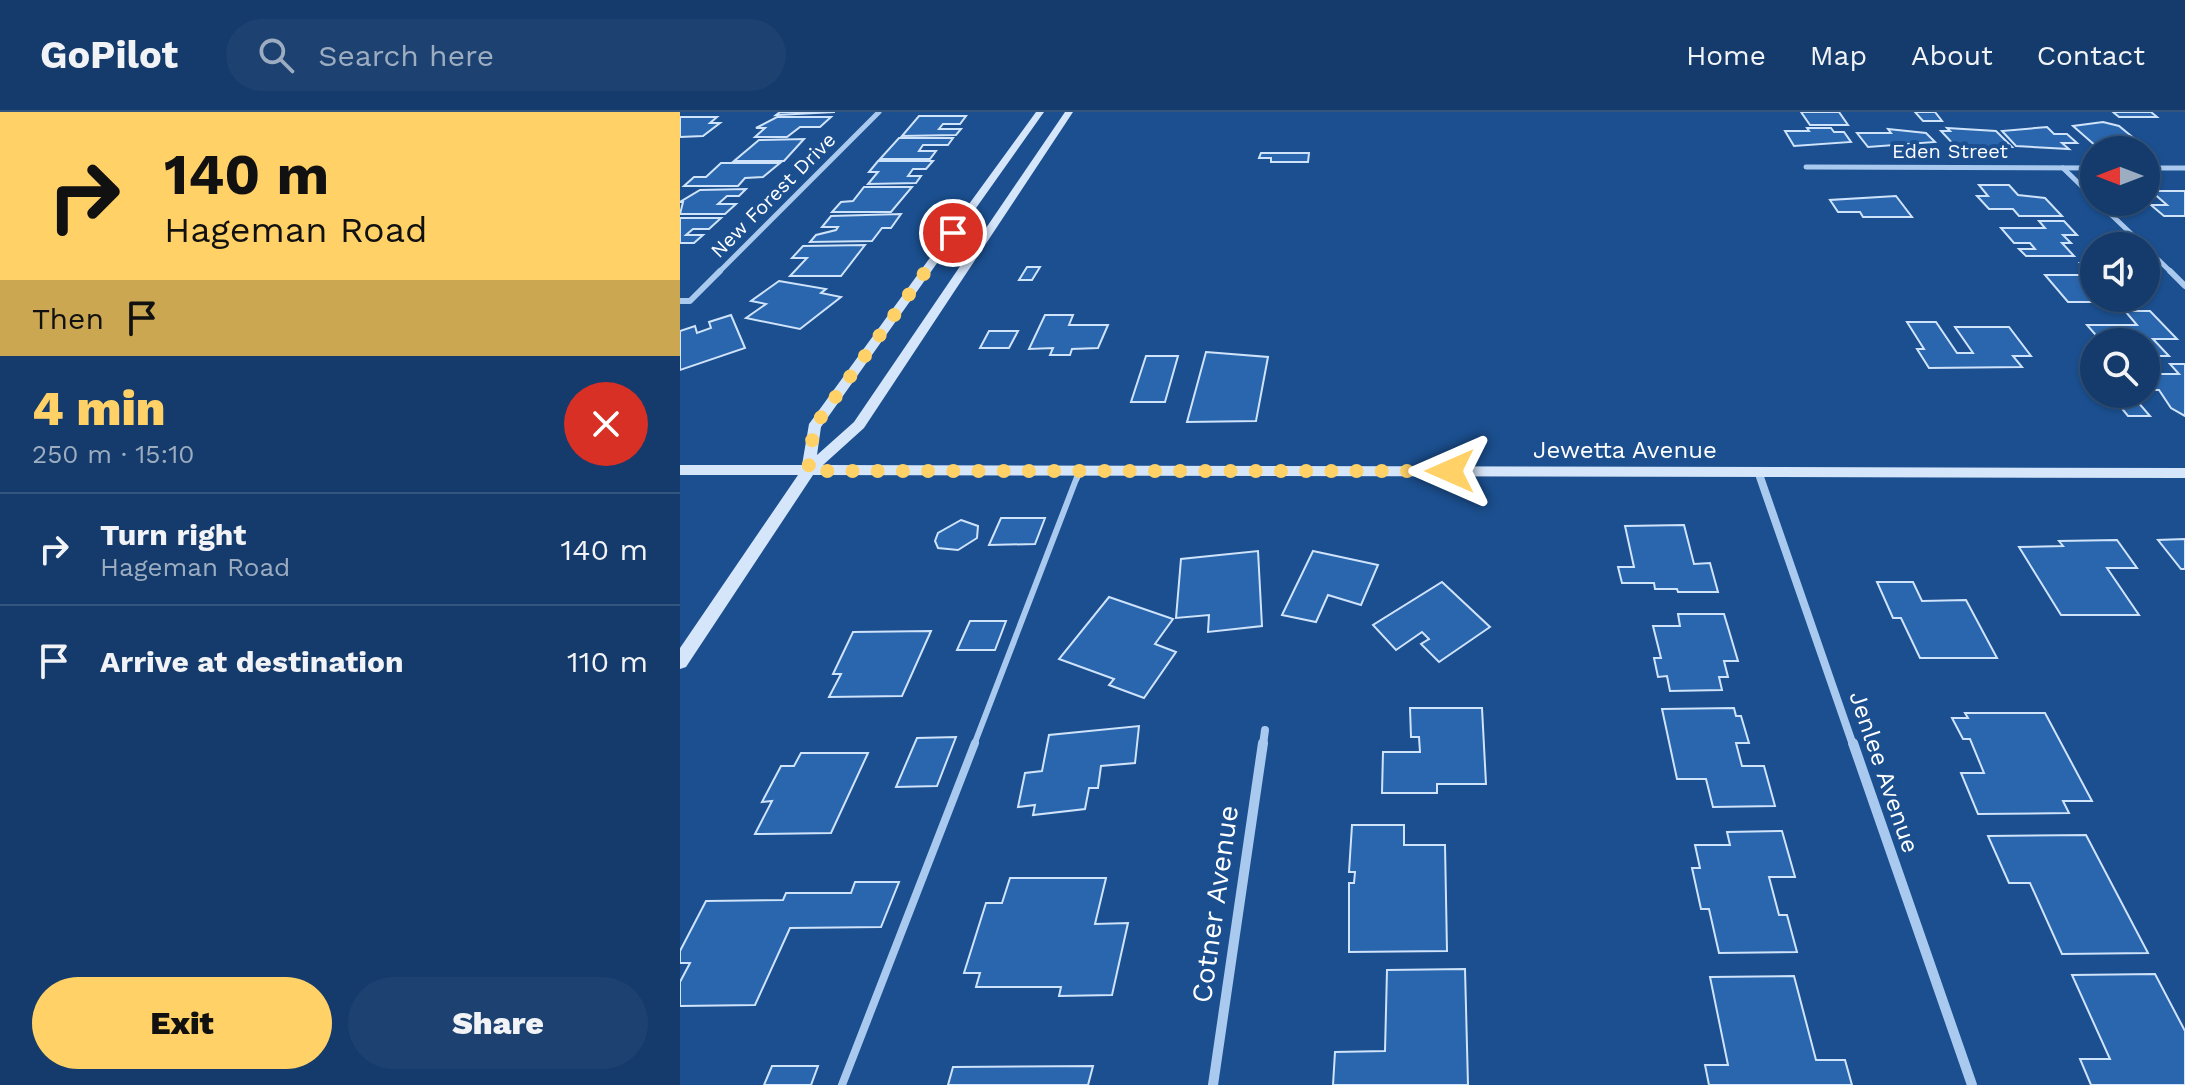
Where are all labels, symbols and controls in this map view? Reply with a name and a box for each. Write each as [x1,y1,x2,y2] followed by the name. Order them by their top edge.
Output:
[226,19,786,91] search box
[40,33,178,77] text: GoPilot
[254,33,298,77] icon: search
[318,38,494,73] text: Search here
[1686,39,1766,72] text: Home
[1810,39,1867,72] text: Map
[1911,39,1993,72] text: About
[2037,39,2145,72] text: Contact
[706,128,840,262] street label: New Forest Drive
[2080,136,2160,216] north arrow
[2080,136,2160,408] map controls
[1892,139,2009,163] street label: Eden Street
[164,142,329,208] text: 140 m
[32,144,136,248] icon: right
[919,199,987,267] pin
[164,209,428,251] text: Hageman Road
[931,211,975,255] icon: arrive
[2080,232,2160,312] button: sound
[120,296,164,340] icon: arrive
[32,301,104,336] text: Then
[2080,328,2160,408] button: search
[32,380,166,437] text: 4 min
[564,382,648,466] button: close
[1408,429,1492,513] position arrow
[1533,436,1717,464] street label: Jewetta Avenue
[32,439,194,469] text: 250 m · 15:10
[100,517,246,552] text: Turn right
[32,527,76,571] icon: right
[560,532,648,567] text: 140 m
[100,552,290,582] text: Hageman Road
[32,639,76,683] icon: arrive
[100,644,404,679] text: Arrive at destination
[567,644,648,679] text: 110 m
[1843,687,1925,857] street label: Jenlee Avenue
[1185,803,1245,1005] street label: Cotner Avenue
[32,977,332,1069] button: Exit
[348,977,648,1069] button: Share

